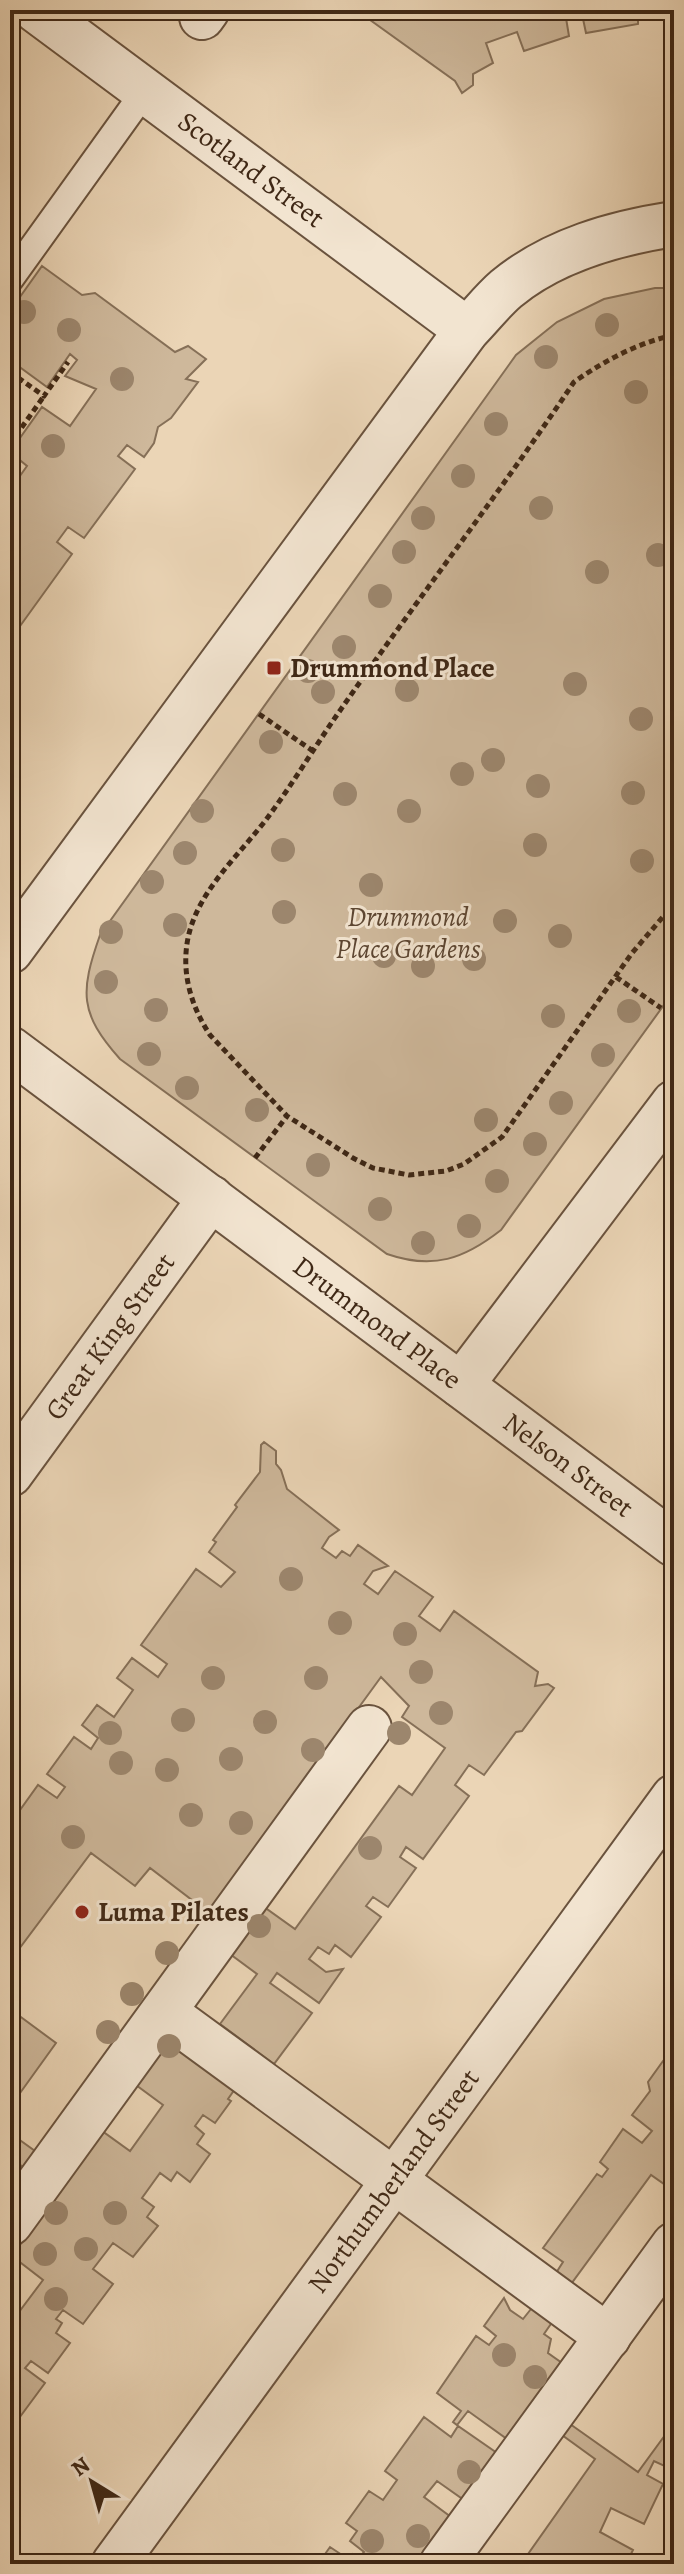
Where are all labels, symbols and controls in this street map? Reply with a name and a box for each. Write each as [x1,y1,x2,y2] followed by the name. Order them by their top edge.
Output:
[170,103,332,237] street label: Scotland Street
[290,649,495,687] place label: Drummond Place
[265,659,283,677] marker: Drummond Place
[336,898,481,968] park label: Drummond Place Gardens
[36,1245,184,1428] street label: Great King Street
[285,1247,469,1398] street label: Drummond Place
[495,1404,641,1526] street label: Nelson Street
[98,1893,249,1931] place label: Luma Pilates
[73,1903,91,1921] marker: Luma Pilates
[299,2061,488,2301] street label: Northumberland Street
[52,2442,132,2522] north arrow
[65,2450,96,2484] text: N

